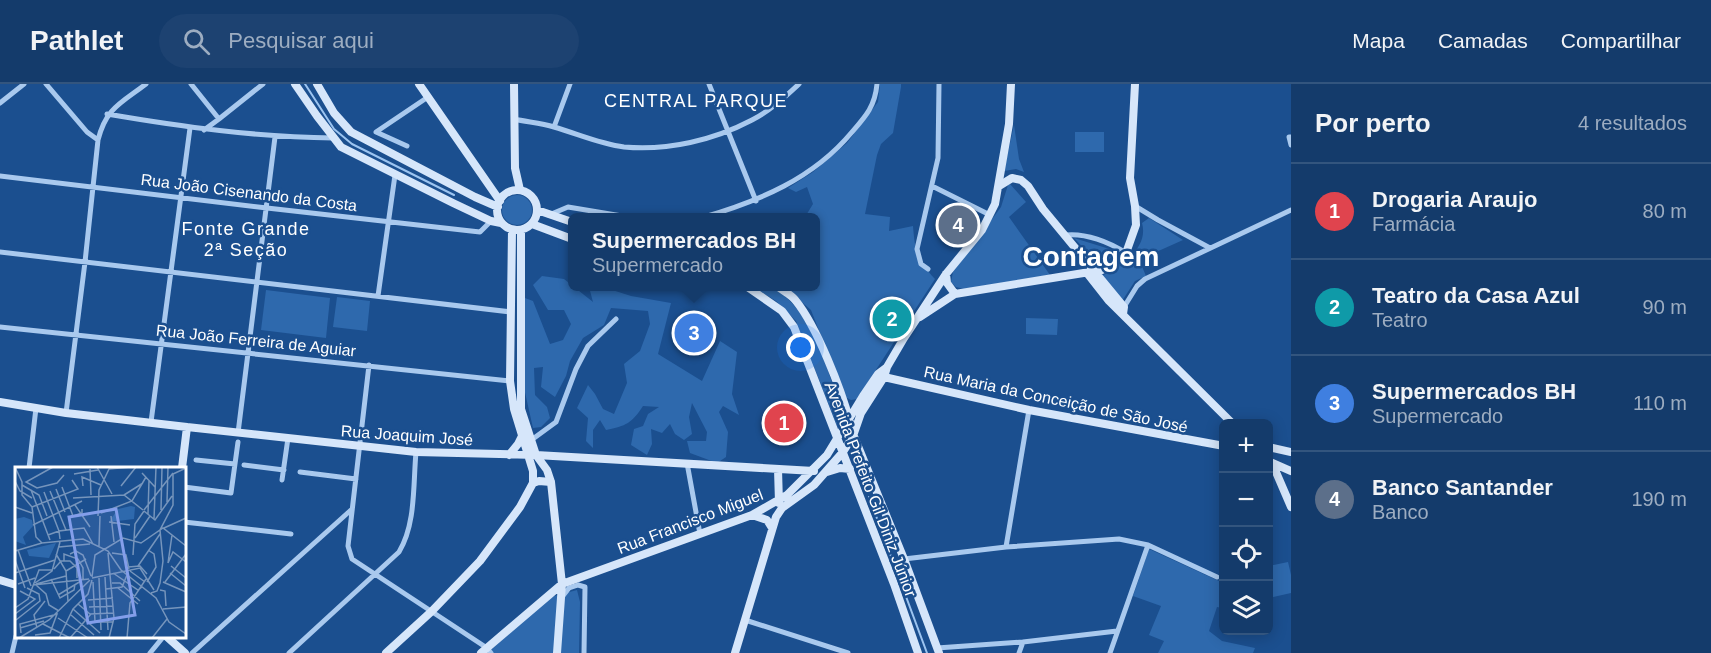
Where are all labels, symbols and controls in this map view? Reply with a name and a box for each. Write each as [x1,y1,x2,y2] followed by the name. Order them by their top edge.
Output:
[159,14,579,68] search box
[30,25,123,56] text: Pathlet
[180,25,213,58] icon: search
[228,28,374,53] text: Pesquisar aqui
[1352,29,1405,52] text: Mapa
[1438,29,1528,52] text: Camadas
[1561,29,1681,52] text: Compartilhar
[604,91,788,111] district label: CENTRAL PARQUE
[1315,108,1431,138] text: Por perto
[1578,112,1687,134] text: 4 resultados
[140,171,358,214] street label: Rua João Cisenando da Costa
[1372,187,1537,212] text: Drogaria Araujo
[1329,200,1340,222] text: 1
[1643,200,1687,222] text: 80 m
[938,202,978,248] pin: 4
[568,213,820,291] popup
[1372,213,1455,235] text: Farmácia
[181,219,311,260] district label: Fonte Grande 2ª Seção
[592,228,796,253] text: Supermercados BH
[1023,241,1159,272] district label: Contagem
[592,254,723,276] text: Supermercado
[1372,283,1580,308] text: Teatro da Casa Azul
[872,296,912,342] pin: 2
[1329,296,1340,318] text: 2
[1643,296,1687,318] text: 90 m
[1372,309,1428,331] text: Teatro
[674,310,714,356] pin: 3
[155,322,357,360] street label: Rua João Ferreira de Aguiar
[786,333,815,362] your location
[922,363,1190,436] street label: Rua Maria da Conceição de São José
[822,379,920,600] street label: Avenida Prefeito Gil Diniz Júnior
[1372,379,1576,404] text: Supermercados BH
[1329,392,1340,414] text: 3
[1633,392,1687,414] text: 110 m
[764,400,804,446] pin: 1
[1372,405,1503,427] text: Supermercado
[1219,419,1273,635] map controls
[1219,419,1273,473] button: +
[340,422,474,449] street label: Rua Joaquim José
[15,467,186,638] inset map
[1219,473,1273,527] button: −
[1372,475,1553,500] text: Banco Santander
[615,486,765,557] street label: Rua Francisco Miguel
[1329,488,1340,510] text: 4
[1631,488,1687,510] text: 190 m
[1372,501,1429,523] text: Banco
[1219,527,1273,581] button: locate
[1219,581,1273,635] button: layers

